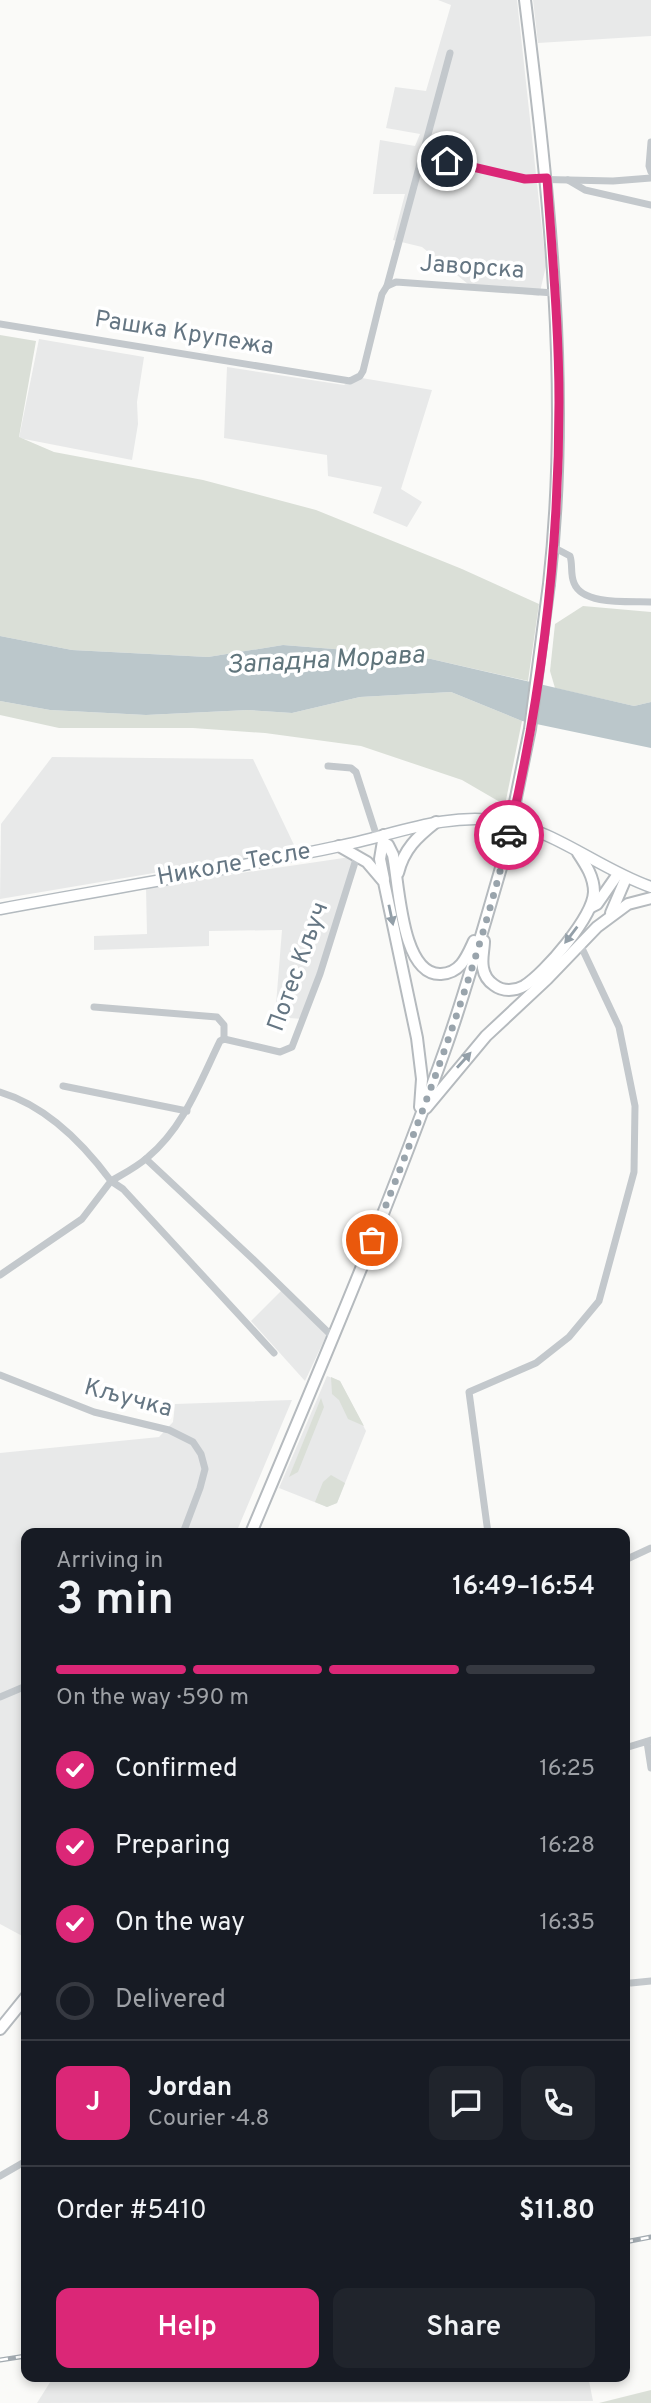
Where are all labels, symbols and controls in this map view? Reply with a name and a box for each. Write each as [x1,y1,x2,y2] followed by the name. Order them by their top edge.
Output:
[417,131,477,191] pin
[428,142,466,180] icon: home
[419,249,525,287] street label: Јаворска
[92,305,276,363] street label: Рашка Крупежа
[227,639,426,683] water label: Западна Морава
[474,800,544,870] courier
[490,816,528,854] icon: car
[155,837,313,893] street label: Николе Тесле
[262,898,336,1036] street label: Потес Кључ
[386,904,397,926] one-way arrow
[564,926,578,945] one-way arrow
[456,1052,472,1069] one-way arrow
[342,1210,402,1270] pin
[353,1221,391,1259] icon: bag
[81,1373,175,1425] street label: Кључка
[56,1547,163,1576] text: Arriving in
[452,1571,595,1604] text: 16:49–16:54
[56,1572,174,1631] text: 3 min
[56,1684,249,1713] text: On the way · 590 m
[56,1751,94,1789] icon: check
[115,1753,238,1786] text: Confirmed
[539,1755,595,1784] text: 16:25
[56,1828,94,1866] icon: check
[115,1830,230,1863] text: Preparing
[539,1832,595,1861] text: 16:28
[56,1905,94,1943] icon: check
[115,1907,245,1940] text: On the way
[539,1909,595,1938] text: 16:35
[115,1984,226,2017] text: Delivered
[429,2066,503,2140] button: chat
[521,2066,595,2140] button: phone
[148,2072,232,2105] text: Jordan
[86,2087,100,2120] text: J
[148,2105,269,2134] text: Courier · 4.8
[56,2195,207,2228] text: Order #5410
[519,2195,595,2228] text: $11.80
[56,2288,319,2368] button: Help
[333,2288,595,2368] button: Share

